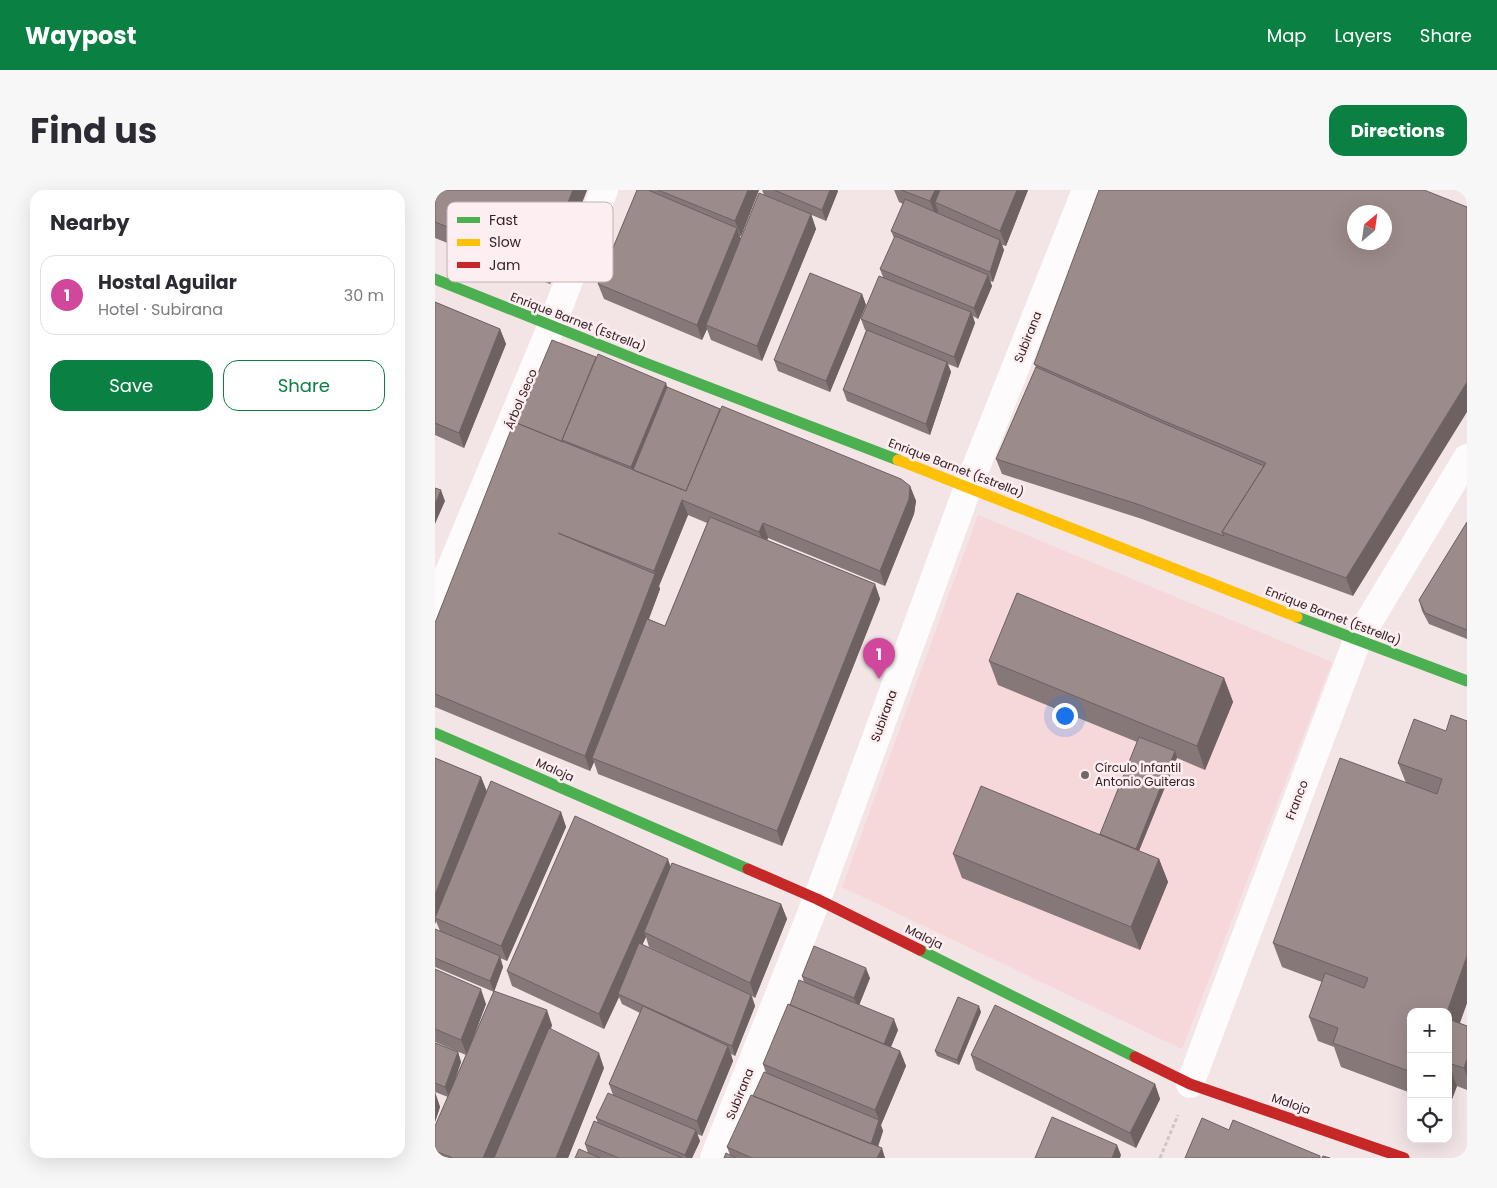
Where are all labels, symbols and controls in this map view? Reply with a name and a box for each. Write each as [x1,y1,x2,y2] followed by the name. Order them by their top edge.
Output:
[25,19,136,52] text: Waypost
[1267,23,1307,48] text: Map
[1335,23,1392,48] text: Layers
[1420,23,1472,48] text: Share
[1329,105,1467,156] button: Directions
[30,106,157,155] text: Find us
[447,202,613,282] legend
[1347,205,1392,250] north arrow
[50,208,130,237] text: Nearby
[489,210,518,230] text: Fast
[489,232,522,252] text: Slow
[489,255,520,275] text: Jam
[98,269,237,296] text: Hostal Aguilar
[64,284,70,307] text: 1
[344,284,384,307] text: 30 m
[508,288,648,355] street label: Enrique Barnet (Estrella)
[98,298,223,321] text: Hotel · Subirana
[1010,309,1046,365] street label: Subirana
[50,360,213,411] button: Save
[223,360,385,411] button: Share
[500,366,541,432] street label: Árbol Seco
[886,434,1026,501] street label: Enrique Barnet (Estrella)
[1263,582,1403,649] street label: Enrique Barnet (Estrella)
[863,638,895,679] pin: 1
[866,687,901,744] street label: Subirana
[1052,703,1078,729] your location
[533,754,577,785] street label: Maloja
[1095,759,1195,790] place label: Círculo Infantil Antonio Guiteras
[1079,769,1091,781] marker: Círculo Infantil Antonio Guiteras
[1281,777,1312,822] street label: Franco
[902,920,946,953] street label: Maloja
[1407,1008,1452,1143] map controls
[1407,1008,1452,1053] button: +
[1407,1053,1452,1098] button: −
[722,1066,758,1122] street label: Subirana
[1269,1089,1313,1118] street label: Maloja
[1407,1098,1452,1143] button: locate

